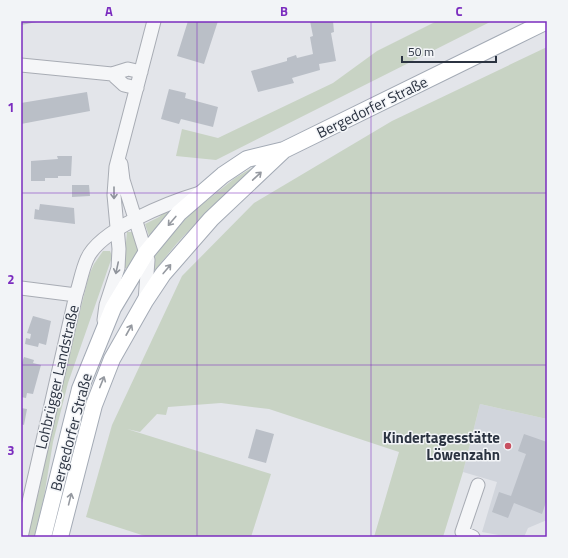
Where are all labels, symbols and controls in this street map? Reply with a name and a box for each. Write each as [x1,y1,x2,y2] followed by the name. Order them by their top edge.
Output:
[105,1,113,21] text: A
[280,1,288,21] text: B
[455,1,463,21] text: C
[402,38,496,64] scale bar
[408,42,434,61] text: 50 m
[312,70,432,144] street label: Bergedorfer Straße
[7,97,15,117] text: 1
[252,171,262,180] one-way arrow
[110,186,118,199] one-way arrow
[168,215,177,226] one-way arrow
[113,261,121,274] one-way arrow
[162,264,171,275] one-way arrow
[7,269,15,289] text: 2
[29,303,85,451] street label: Lohbrügger Landstraße
[125,325,133,337] one-way arrow
[44,370,98,494] street label: Bergedorfer Straße
[99,376,107,388] one-way arrow
[383,426,500,466] place label: Kindertagesstätte Löwenzahn
[7,440,15,460] text: 3
[503,441,513,451] marker: Kindertagesstätte Löwenzahn
[67,493,74,506] one-way arrow

